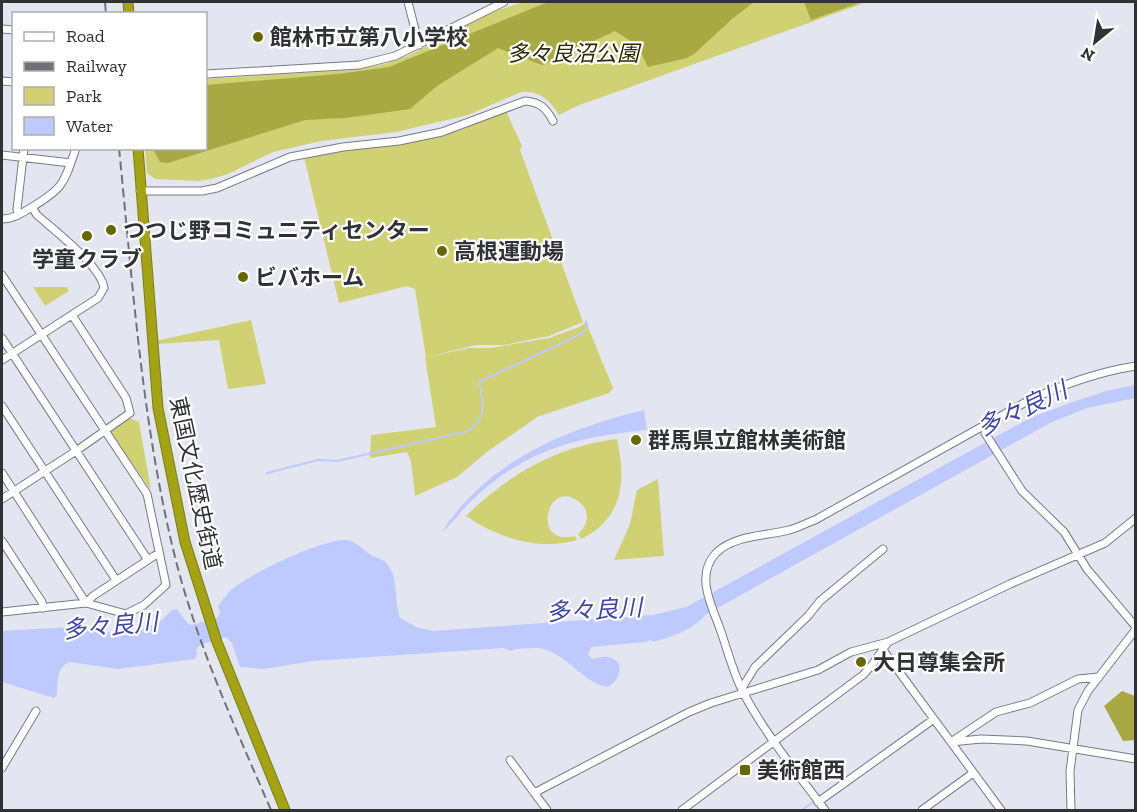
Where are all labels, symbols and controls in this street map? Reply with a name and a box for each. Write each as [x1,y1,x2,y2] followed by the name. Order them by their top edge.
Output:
[12,12,207,150] legend
[1065,12,1125,72] north arrow
[270,24,468,51] place label: 館林市立第八小学校
[66,25,105,47] text: Road
[251,30,265,44] marker: 館林市立第八小学校
[507,40,642,67] park label: 多々良沼公園
[1078,43,1098,66] text: N
[66,55,128,77] text: Railway
[66,85,102,107] text: Park
[66,115,113,137] text: Water
[123,217,430,244] place label: つつじ野コミュニティセンター
[104,223,118,237] marker: つつじ野コミュニティセンター
[80,229,94,243] marker: 学童クラブ
[454,238,564,265] place label: 高根運動場
[435,244,449,258] marker: 高根運動場
[32,246,142,273] place label: 学童クラブ
[255,264,364,291] place label: ビバホーム
[236,270,250,284] marker: ビバホーム
[972,374,1074,442] water label: 多々良川
[164,394,227,572] street label: 東国文化歴史街道
[648,427,846,454] place label: 群馬県立館林美術館
[629,433,643,447] marker: 群馬県立館林美術館
[545,592,646,626] water label: 多々良川
[61,607,162,644] water label: 多々良川
[873,649,1005,676] place label: 大日尊集会所
[854,655,868,669] marker: 大日尊集会所
[757,757,845,784] place label: 美術館西
[738,763,752,777] marker: 美術館西

